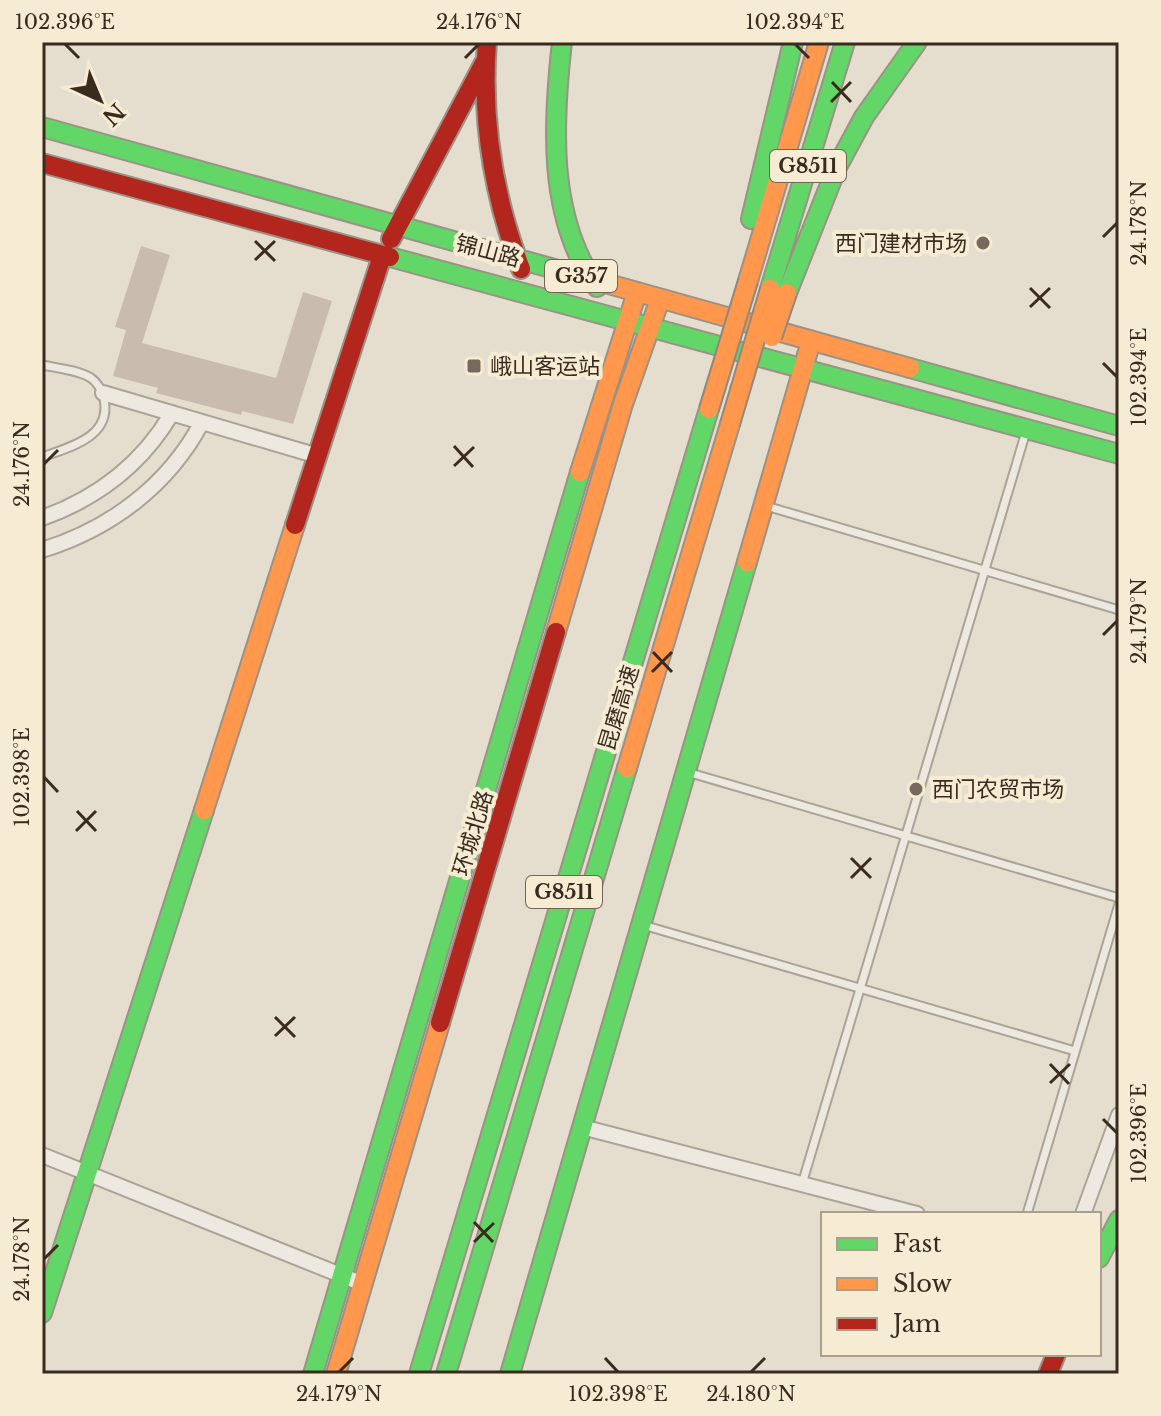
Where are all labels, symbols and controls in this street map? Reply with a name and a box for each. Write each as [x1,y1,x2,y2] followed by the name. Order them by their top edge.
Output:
[15,10,115,34] text: 102.396°E
[436,10,522,34] text: 24.176°N
[746,10,844,34] text: 102.394°E
[60,60,140,140] north arrow
[97,97,130,131] text: N
[770,150,846,182] road number: G8511
[1127,180,1151,266] text: 24.178°N
[453,229,523,273] street label: 锦山路
[835,230,967,257] place label: 西门建材市场
[974,234,992,252] marker: 西门建材市场
[545,260,617,292] road number: G357
[1127,328,1151,426] text: 102.394°E
[490,353,600,380] place label: 峨山客运站
[465,357,483,375] marker: 峨山客运站
[10,421,34,507] text: 24.176°N
[1127,578,1151,664] text: 24.179°N
[593,662,645,754] street label: 昆磨高速
[10,727,34,827] text: 102.398°E
[932,776,1064,803] place label: 西门农贸市场
[907,780,925,798] marker: 西门农贸市场
[447,787,499,879] street label: 环城北路
[526,876,602,908] road number: G8511
[1127,1083,1151,1183] text: 102.396°E
[821,1212,1101,1356] legend
[10,1216,34,1302] text: 24.178°N
[893,1229,941,1258] text: Fast
[893,1269,952,1298] text: Slow
[890,1309,941,1338] text: Jam
[296,1382,382,1406] text: 24.179°N
[568,1382,668,1406] text: 102.398°E
[706,1382,796,1406] text: 24.180°N

